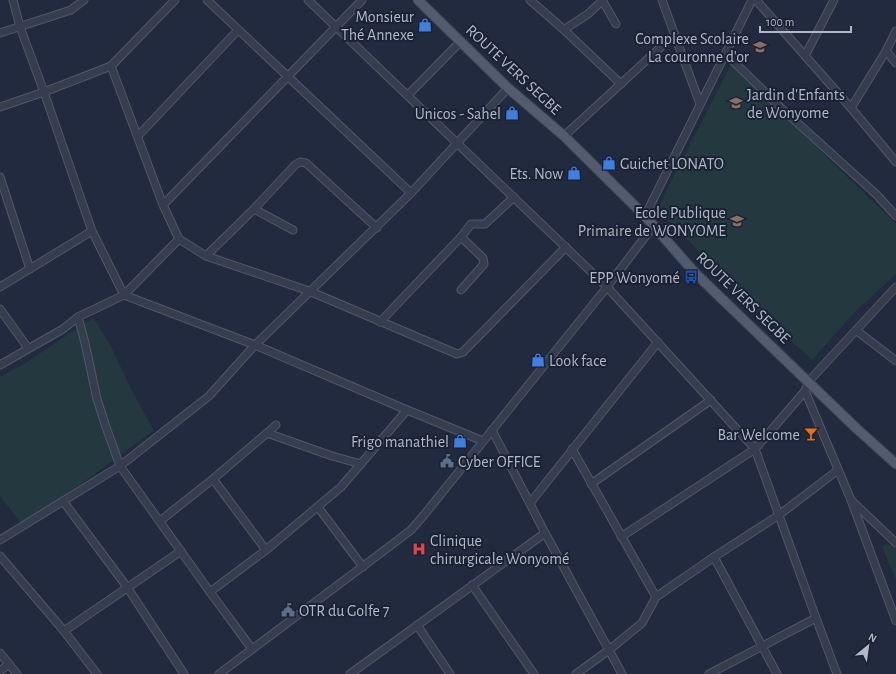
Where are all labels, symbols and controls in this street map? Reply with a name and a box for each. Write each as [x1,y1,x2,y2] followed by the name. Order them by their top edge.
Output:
[760,8,851,34] scale bar
[341,9,415,43] place label: Monsieur Thé Annexe
[766,16,794,28] text: 100 m
[417,17,433,33] shop icon: Monsieur Thé Annexe
[463,22,564,118] street label: ROUTE VERS SEGBE
[635,31,750,65] place label: Complexe Scolaire La couronne d'or
[752,39,768,55] school or university icon: Complexe Scolaire La couronne d'or
[747,87,845,122] place label: Jardin d'Enfants de Wonyome
[728,95,744,111] school or university icon: Jardin d'Enfants de Wonyome
[504,105,520,121] shop icon: Unicos - Sahel
[415,106,501,122] place label: Unicos - Sahel
[601,155,617,171] shop icon: Guichet LONATO
[620,156,724,172] place label: Guichet LONATO
[566,165,582,181] shop icon: Ets. Now
[510,166,563,182] place label: Ets. Now
[578,205,726,239] place label: Ecole Publique Primaire de WONYOME
[729,213,745,229] school or university icon: Ecole Publique Primaire de WONYOME
[693,249,794,347] street label: ROUTE VERS SEGBE
[683,269,699,285] bus stop icon: EPP Wonyomé
[589,270,680,287] place label: EPP Wonyomé
[530,352,546,368] shop icon: Look face
[549,353,607,369] place label: Look face
[803,426,819,442] bar icon: Bar Welcome
[717,427,800,443] place label: Bar Welcome
[452,433,468,449] shop icon: Frigo manathiel
[351,434,449,450] place label: Frigo manathiel
[439,453,455,469] public building icon: Cyber OFFICE
[458,454,541,471] place label: Cyber OFFICE
[430,533,569,568] place label: Clinique chirurgicale Wonyomé
[411,541,427,557] hospital icon: Clinique chirurgicale Wonyomé
[280,602,296,618] public building icon: OTR du Golfe 7
[299,603,390,619] place label: OTR du Golfe 7
[848,626,888,666] north arrow
[867,631,879,644] text: N

